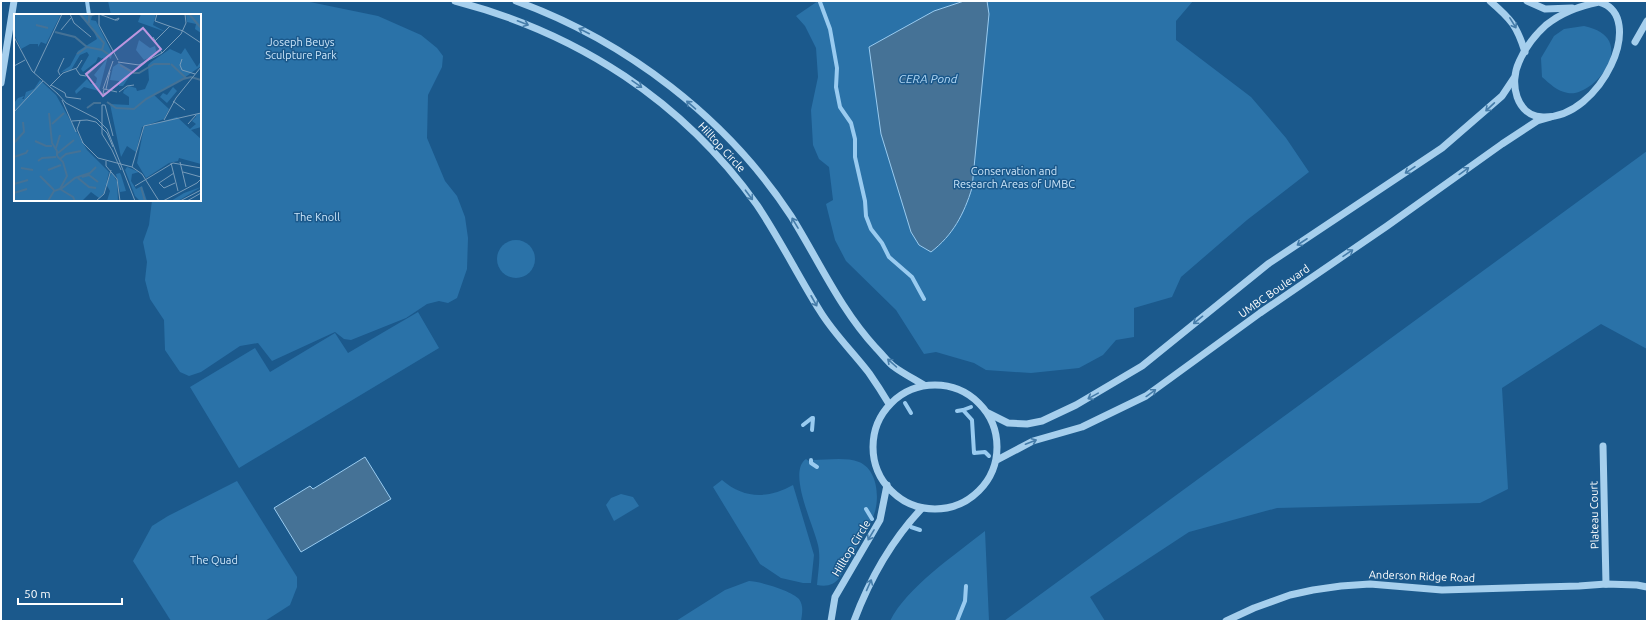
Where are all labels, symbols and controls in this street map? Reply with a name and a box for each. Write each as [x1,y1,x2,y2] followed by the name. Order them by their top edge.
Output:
[14,14,201,201] inset map
[1509,17,1517,29] one-way arrow
[517,20,529,28] one-way arrow
[578,27,590,34] one-way arrow
[265,36,337,61] park label: Joseph Beuys Sculpture Park
[899,72,958,85] water label: CERA Pond
[632,80,643,88] one-way arrow
[686,100,696,109] one-way arrow
[1484,103,1495,112] one-way arrow
[696,120,748,174] street label: Hilltop Circle
[953,165,1075,190] park label: Conservation and Research Areas of UMBC
[1404,166,1415,174] one-way arrow
[1459,167,1470,175] one-way arrow
[745,190,753,201] one-way arrow
[294,211,340,223] park label: The Knoll
[790,217,798,229] one-way arrow
[1297,238,1308,246] one-way arrow
[1343,249,1354,257] one-way arrow
[1236,262,1312,320] street label: UMBC Boulevard
[811,295,818,307] one-way arrow
[1193,316,1203,325] one-way arrow
[886,359,897,368] one-way arrow
[1145,389,1156,397] one-way arrow
[1087,393,1099,400] one-way arrow
[1025,437,1037,445] one-way arrow
[1587,480,1601,549] street label: Plateau Court
[830,518,872,578] street label: Hilltop Circle
[867,529,875,541] one-way arrow
[190,554,238,566] park label: The Quad
[1369,568,1475,584] street label: Anderson Ridge Road
[866,579,873,591] one-way arrow
[18,580,122,606] scale bar
[24,587,51,600] text: 50 m

